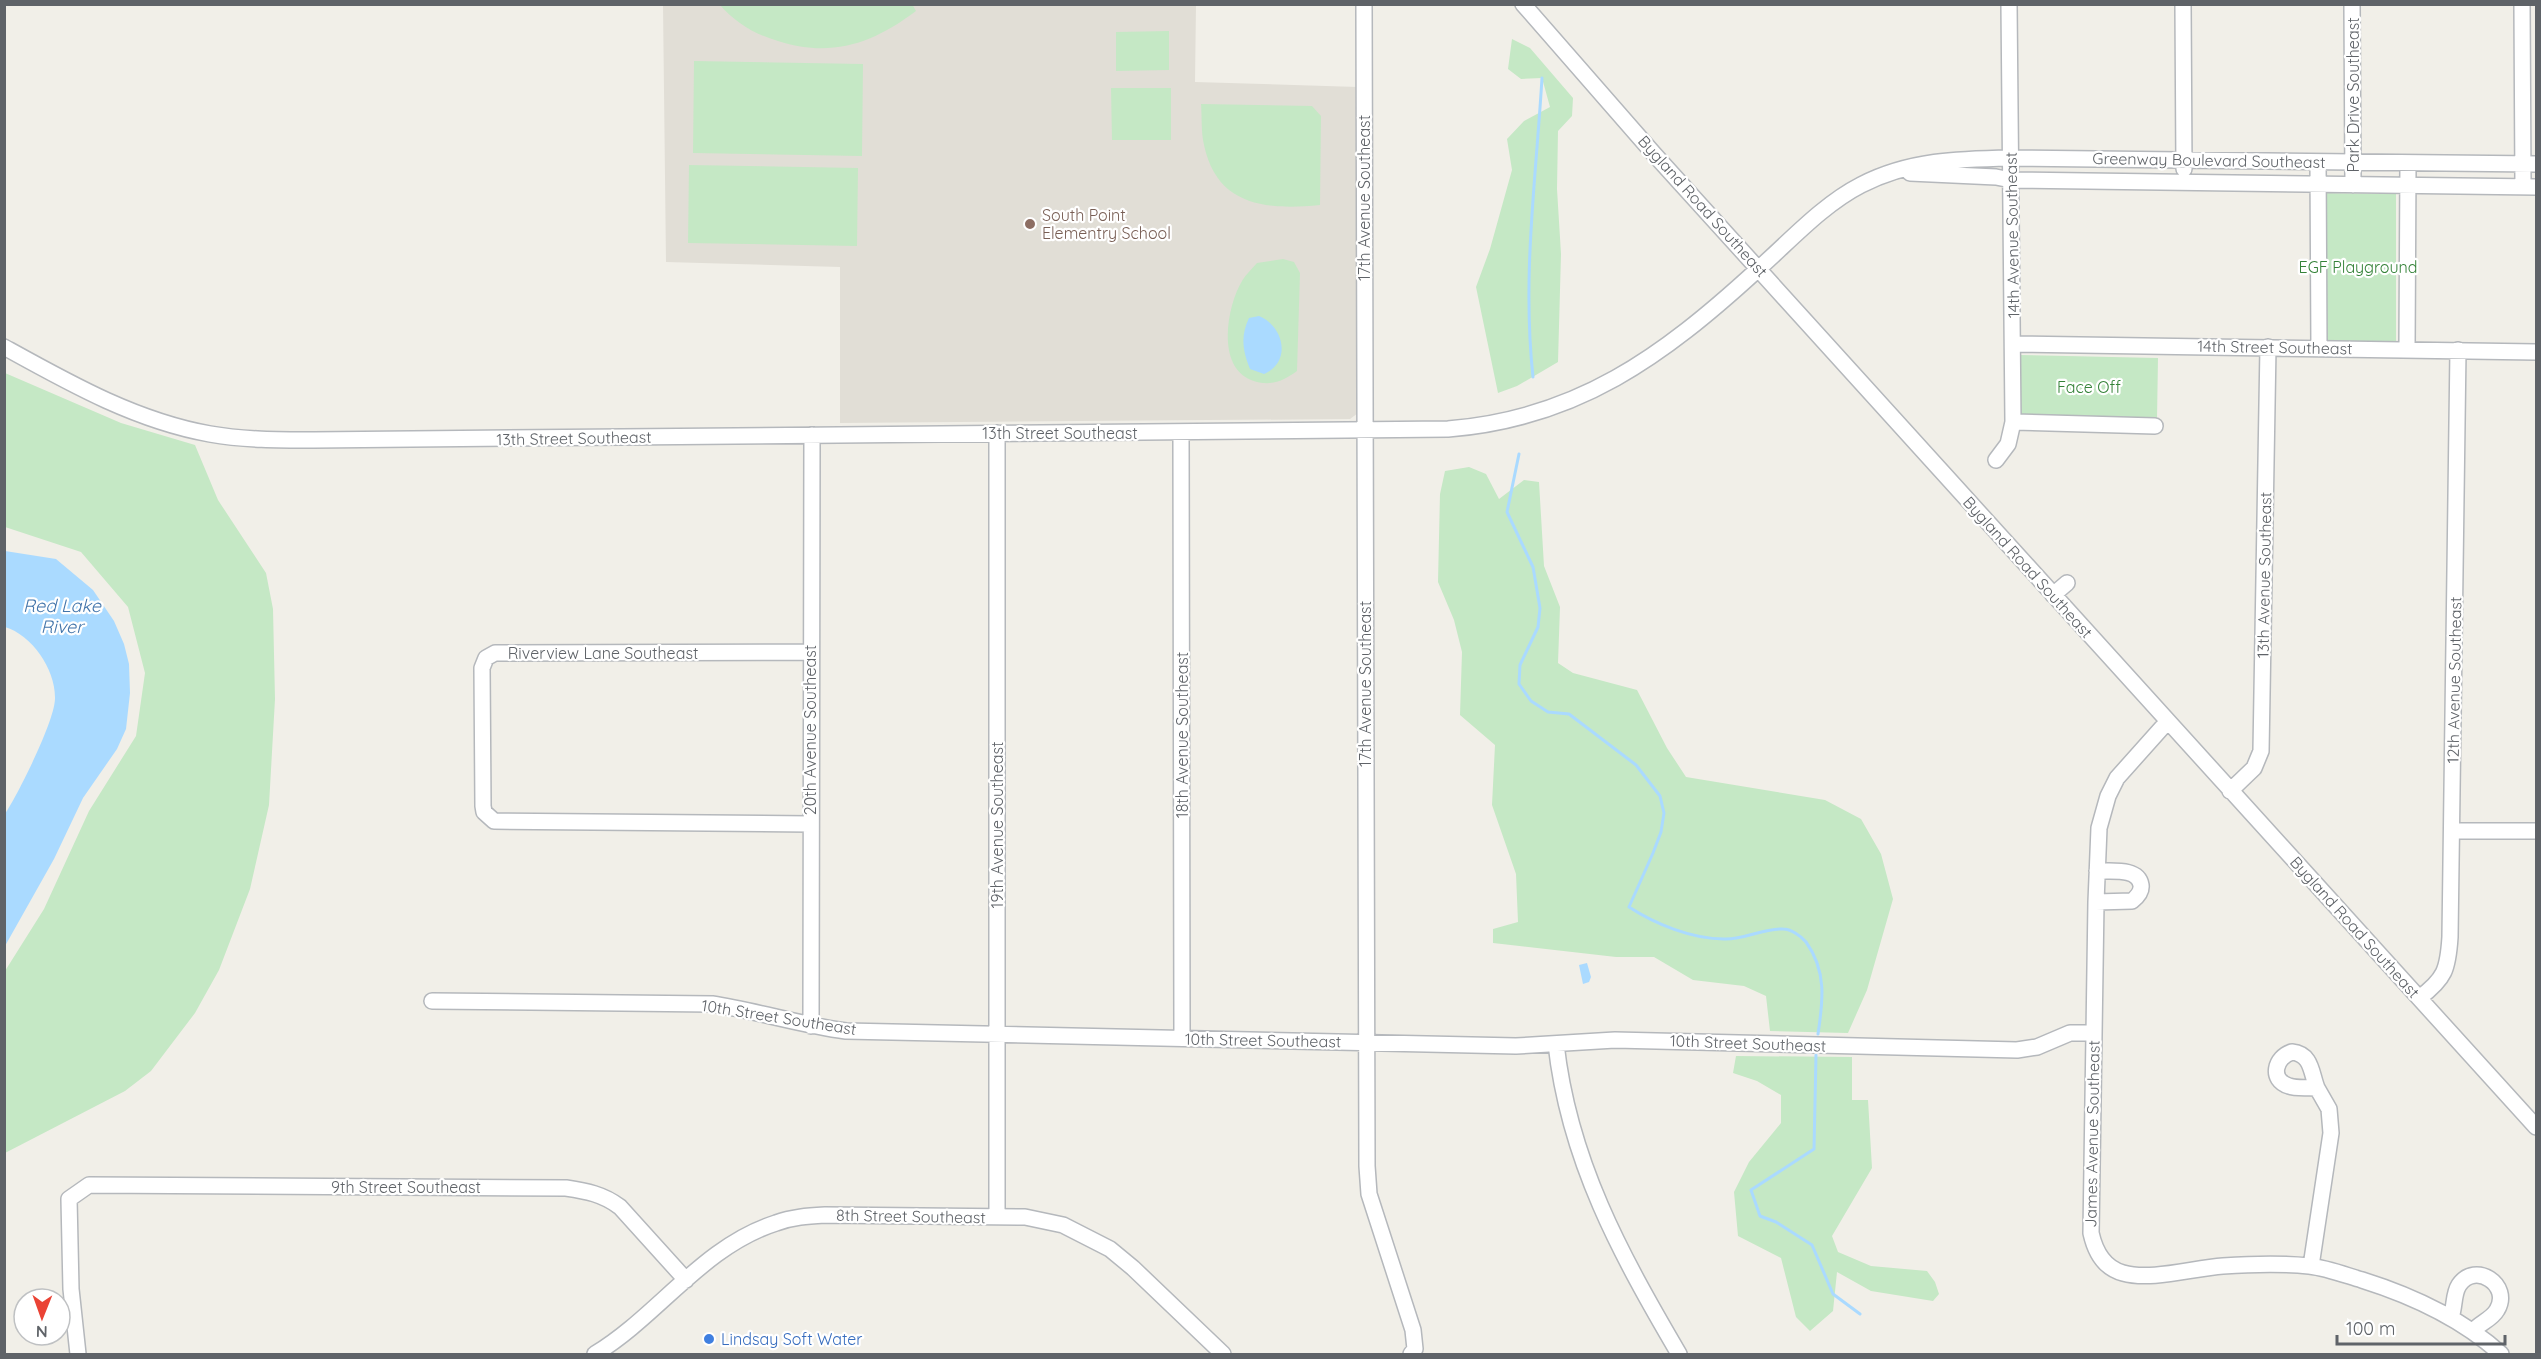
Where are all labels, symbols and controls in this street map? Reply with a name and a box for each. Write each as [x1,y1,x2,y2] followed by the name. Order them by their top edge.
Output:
[2343,17,2363,173] street label: Park Drive Southeast
[1354,115,1374,281] street label: 17th Avenue Southeast
[1634,131,1772,281] street label: Bygland Road Southeast
[2092,148,2326,172] street label: Greenway Boulevard Southeast
[2001,152,2023,318] street label: 14th Avenue Southeast
[1042,205,1171,243] place label: South Point Elementry School
[1023,217,1037,231] marker: South Point Elementry School
[2299,257,2417,277] park label: EGF Playground
[2197,336,2353,358] street label: 14th Street Southeast
[2057,377,2121,397] park label: Face Off
[982,423,1138,443] street label: 13th Street Southeast
[496,427,652,449] street label: 13th Street Southeast
[1959,492,2097,642] street label: Bygland Road Southeast
[2253,492,2275,658] street label: 13th Avenue Southeast
[23,594,102,638] water label: Red Lake River
[2443,596,2465,764] street label: 12th Avenue Southeast
[1355,601,1375,767] street label: 17th Avenue Southeast
[508,643,698,663] street label: Riverview Lane Southeast
[800,645,820,815] street label: 20th Avenue Southeast
[1172,652,1192,818] street label: 18th Avenue Southeast
[987,742,1007,908] street label: 19th Avenue Southeast
[2286,852,2424,1002] street label: Bygland Road Southeast
[700,995,858,1039] street label: 10th Street Southeast
[1185,1029,1341,1051] street label: 10th Street Southeast
[1669,1030,1827,1056] street label: 10th Street Southeast
[2080,1040,2104,1228] street label: James Avenue Southeast
[331,1177,481,1197] street label: 9th Street Southeast
[836,1205,986,1227] street label: 8th Street Southeast
[12,1287,72,1347] north arrow
[2337,1308,2505,1346] scale bar
[2346,1317,2395,1340] text: 100 m
[36,1322,48,1342] text: N
[721,1329,862,1349] place label: Lindsay Soft Water
[702,1332,716,1346] marker: Lindsay Soft Water

